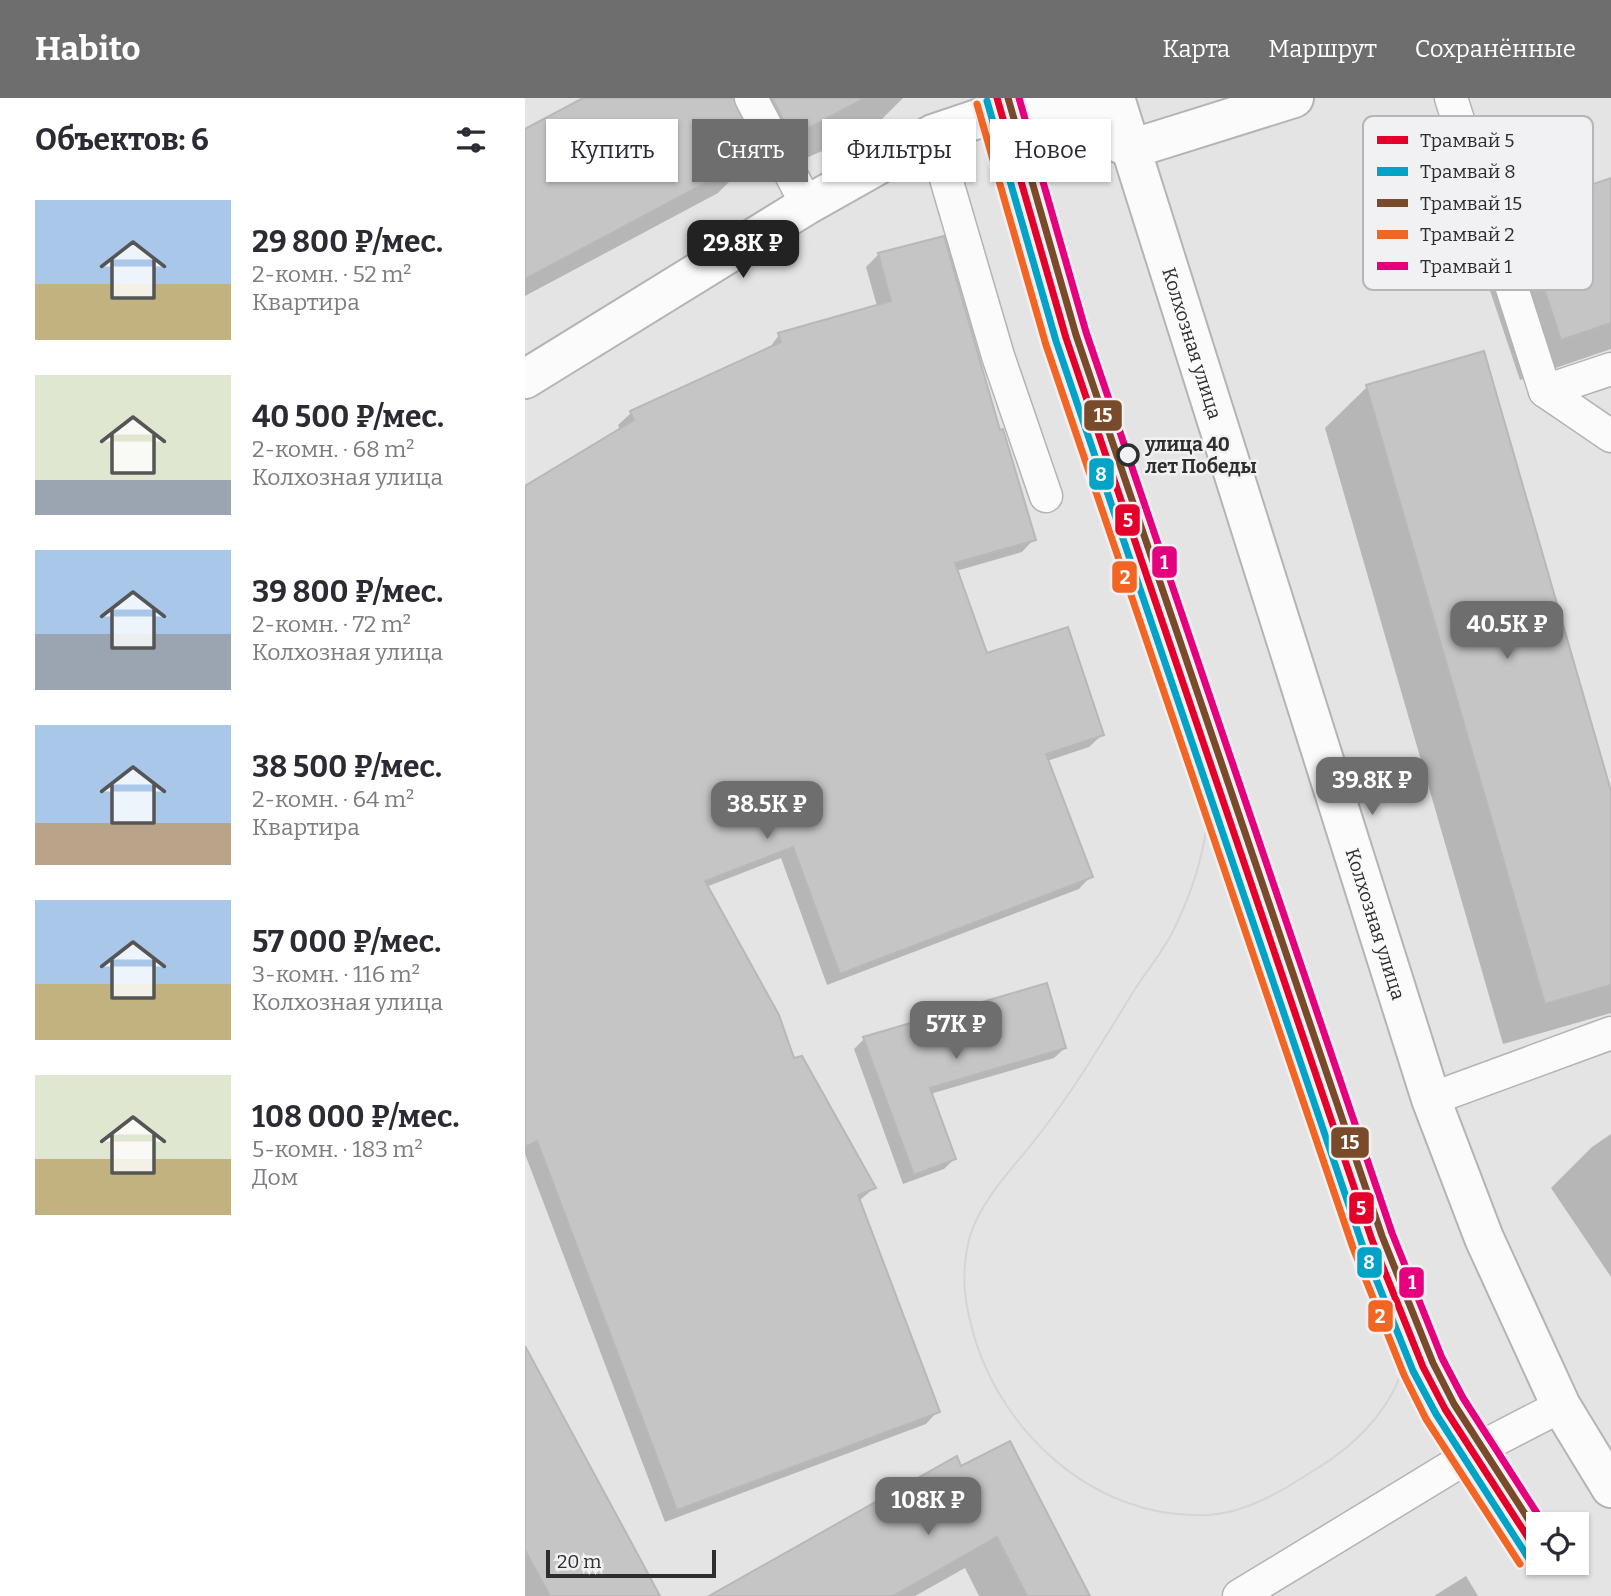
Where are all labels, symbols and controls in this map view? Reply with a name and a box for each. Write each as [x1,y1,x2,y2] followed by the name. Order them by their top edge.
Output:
[35,29,141,69] text: Habito
[1162,35,1230,63] text: Карта
[1268,35,1377,63] text: Маршрут
[1415,35,1576,63] text: Сохранённые
[1363,116,1593,290] legend
[546,119,678,182] chip: Купить
[692,119,808,182] chip: Снять
[822,119,976,182] chip: Фильтры
[990,119,1111,182] chip: Новое
[452,121,490,159] icon: filters
[35,122,209,158] text: Объектов: 6
[1420,129,1514,152] text: Трамвай 5
[1420,160,1516,183] text: Трамвай 8
[1420,192,1522,215] text: Трамвай 15
[678,220,808,280] pin: 29.8K ₽
[1420,223,1515,246] text: Трамвай 2
[252,224,443,260] text: 29 800 ₽/мес.
[91,228,175,312] icon: home
[703,229,783,257] text: 29.8K ₽
[1420,255,1512,278] text: Трамвай 1
[252,260,412,288] text: 2-комн. · 52 m²
[1157,264,1227,423] street label: Колхозная улица
[252,288,360,316] text: Квартира
[252,399,444,435] text: 40 500 ₽/мес.
[1083,399,1123,432] line badge: 15
[91,403,175,487] icon: home
[1094,404,1112,427] text: 15
[1144,433,1257,478] place label: улица 40 лет Победы
[252,435,414,463] text: 2-комн. · 68 m²
[1117,444,1139,466] marker: улица 40 лет Победы
[1088,457,1115,491] line badge: 8
[252,463,443,491] text: Колхозная улица
[1095,463,1107,486] text: 8
[1114,503,1141,537] line badge: 5
[1123,509,1133,532] text: 5
[1151,545,1178,579] line badge: 1
[1160,551,1169,574] text: 1
[1111,560,1138,594] line badge: 2
[1120,566,1131,589] text: 2
[252,574,443,610] text: 39 800 ₽/мес.
[91,578,175,662] icon: home
[1442,602,1572,661] pin: 40.5K ₽
[252,610,411,638] text: 2-комн. · 72 m²
[1466,610,1548,638] text: 40.5K ₽
[252,638,443,666] text: Колхозная улица
[252,749,442,785] text: 38 500 ₽/мес.
[91,753,175,837] icon: home
[1307,758,1437,817] pin: 39.8K ₽
[1332,766,1412,794] text: 39.8K ₽
[702,782,832,841] pin: 38.5K ₽
[252,785,414,813] text: 2-комн. · 64 m²
[727,790,807,818] text: 38.5K ₽
[252,813,360,841] text: Квартира
[1340,845,1410,1003] street label: Колхозная улица
[252,924,441,960] text: 57 000 ₽/мес.
[91,928,175,1012] icon: home
[252,960,420,988] text: 3-комн. · 116 m²
[252,988,443,1016] text: Колхозная улица
[907,1002,1005,1061] pin: 57K ₽
[926,1010,986,1038] text: 57K ₽
[252,1099,459,1135] text: 108 000 ₽/мес.
[91,1103,175,1187] icon: home
[1330,1126,1370,1159] line badge: 15
[1341,1131,1359,1154] text: 15
[252,1135,423,1163] text: 5-комн. · 183 m²
[252,1163,298,1191] text: Дом
[1348,1191,1375,1225] line badge: 5
[1356,1197,1366,1220] text: 5
[1356,1246,1383,1279] line badge: 8
[1363,1251,1375,1274] text: 8
[1398,1266,1425,1299] line badge: 1
[1408,1271,1417,1294] text: 1
[1367,1299,1394,1333] line badge: 2
[1375,1305,1386,1328] text: 2
[871,1478,985,1537] pin: 108K ₽
[891,1486,965,1514] text: 108K ₽
[1526,1512,1589,1575] map controls
[1526,1512,1589,1575] button: locate
[546,1547,716,1579] scale bar
[557,1550,601,1573] text: 20 m

